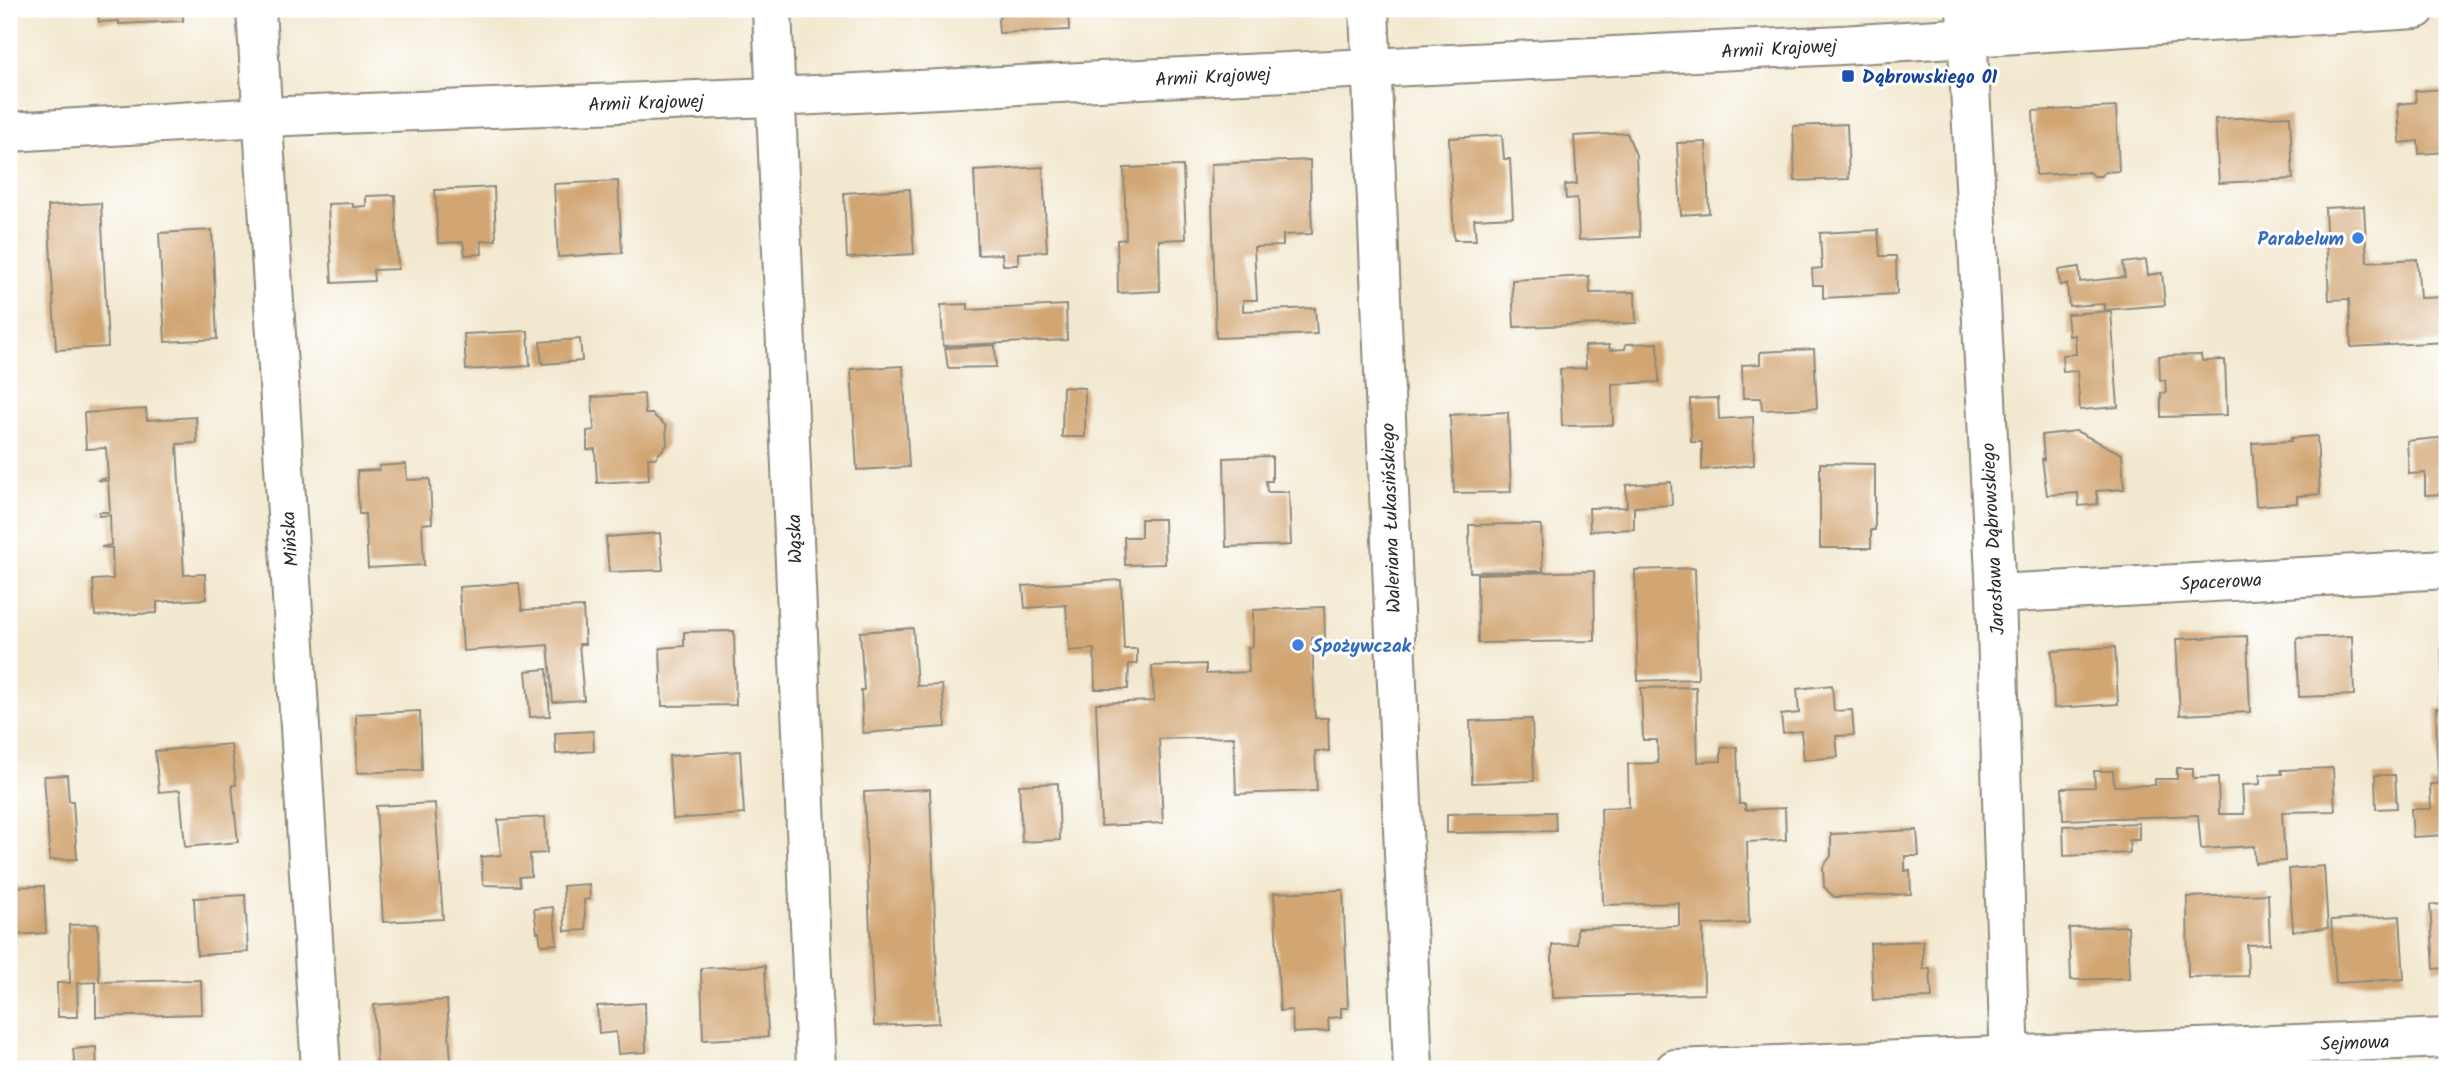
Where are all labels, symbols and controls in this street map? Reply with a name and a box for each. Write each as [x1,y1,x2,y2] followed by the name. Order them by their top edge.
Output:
[1721,32,1839,68] street label: Armii Krajowej
[1155,60,1273,96] street label: Armii Krajowej
[1862,63,1998,93] place label: Dąbrowskiego 01
[1840,68,1856,84] marker: Dąbrowskiego 01
[588,87,706,121] street label: Armii Krajowej
[2257,225,2344,255] place label: Parabelum
[2350,230,2366,246] marker: Parabelum
[1374,422,1410,614] street label: Waleriana Łukasińskiego
[1974,442,2014,636] street label: Jarosława Dąbrowskiego
[274,510,308,568] street label: Mińska
[780,514,812,564] street label: Wąska
[2180,566,2263,600] street label: Spacerowa
[1312,632,1412,662] place label: Spożywczak
[1290,637,1306,653] marker: Spożywczak
[2320,1028,2390,1060] street label: Sejmowa

